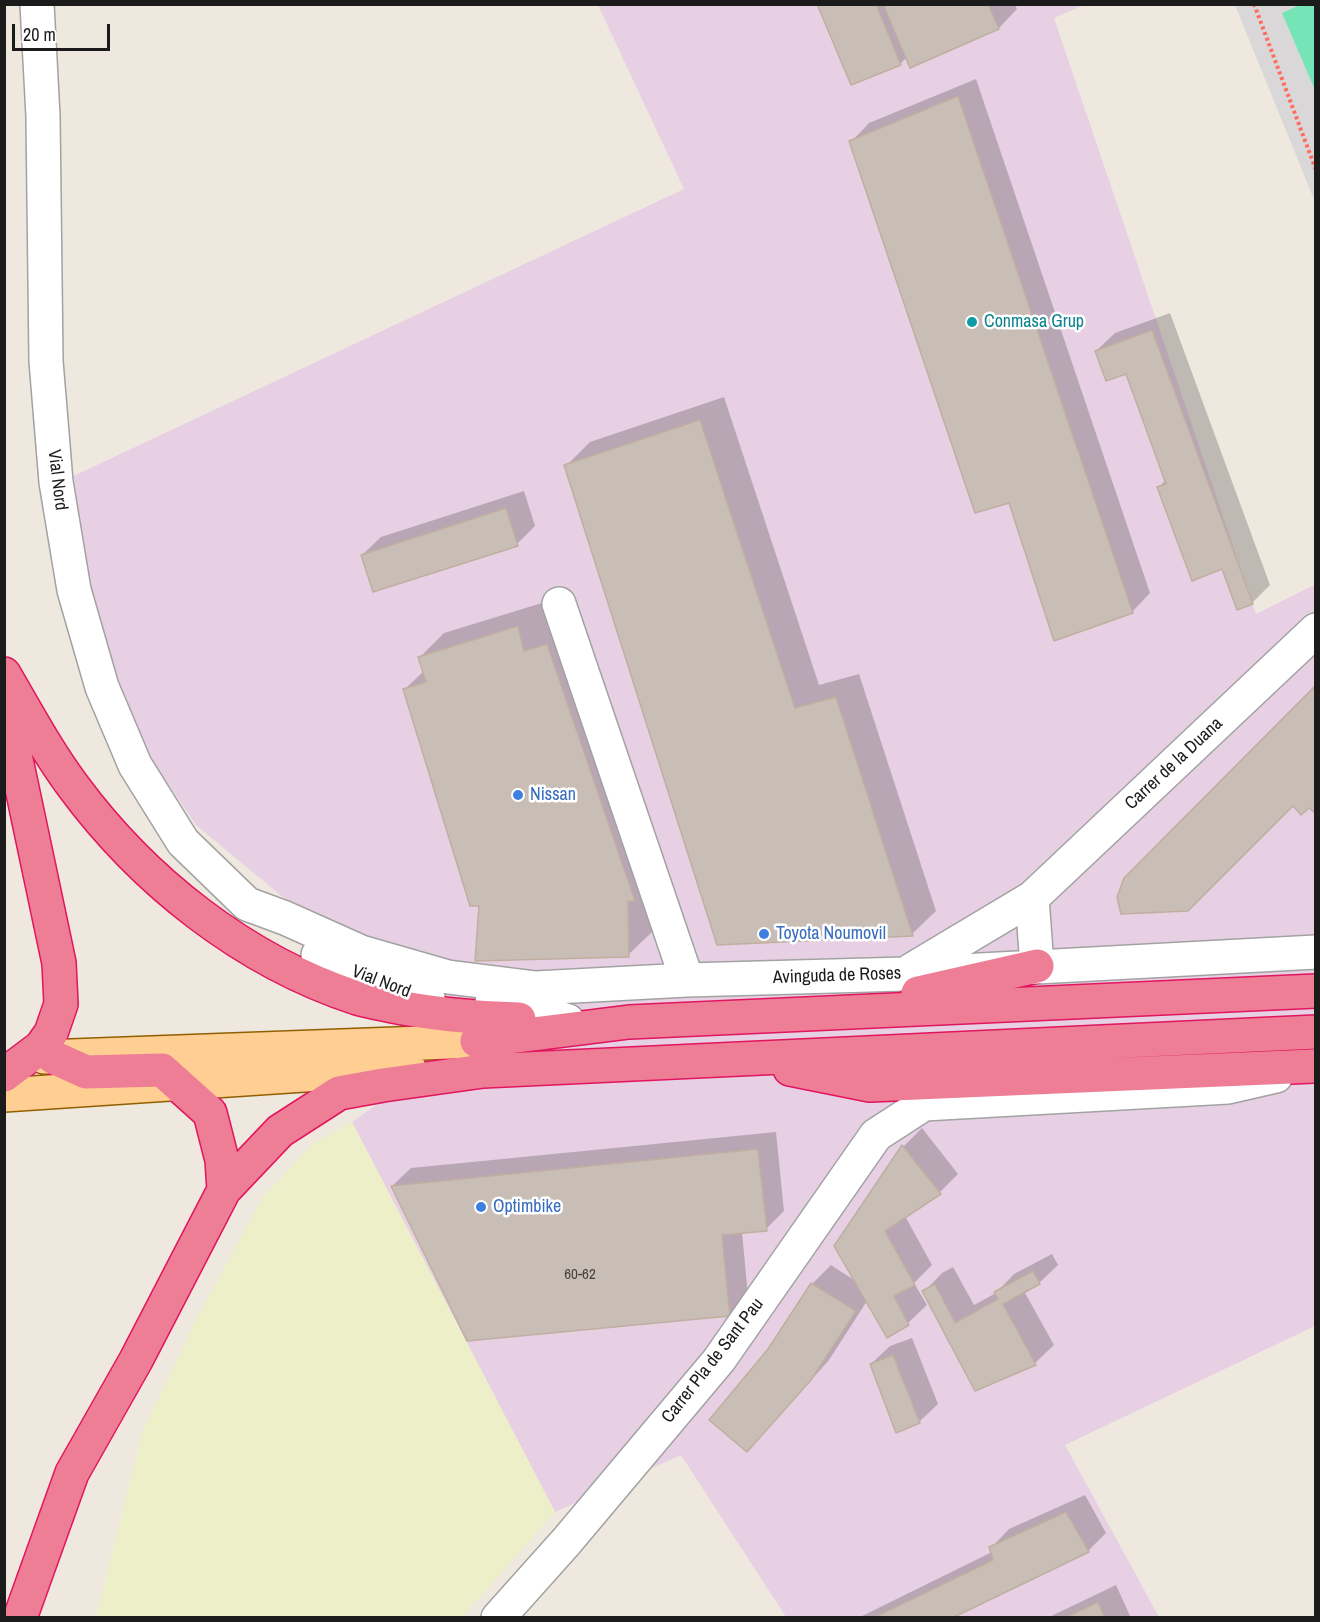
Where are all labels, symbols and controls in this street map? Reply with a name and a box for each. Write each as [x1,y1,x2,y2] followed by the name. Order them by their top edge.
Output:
[15,12,112,50] scale bar
[23,22,56,47] text: 20 m
[984,311,1084,333] place label: Conmasa Grup
[965,315,979,329] marker: Conmasa Grup
[43,448,71,512] street label: Vial Nord
[1121,713,1227,815] street label: Carrer de la Duana
[530,784,576,806] place label: Nissan
[511,788,525,802] marker: Nissan
[776,923,886,945] place label: Toyota Noumovil
[757,927,771,941] marker: Toyota Noumovil
[349,961,413,1003] street label: Vial Nord
[772,963,902,989] street label: Avinguda de Roses
[493,1196,561,1218] place label: Optimbike
[474,1200,488,1214] marker: Optimbike
[564,1266,596,1284] house number: 60-62
[658,1294,768,1428] street label: Carrer Pla de Sant Pau

